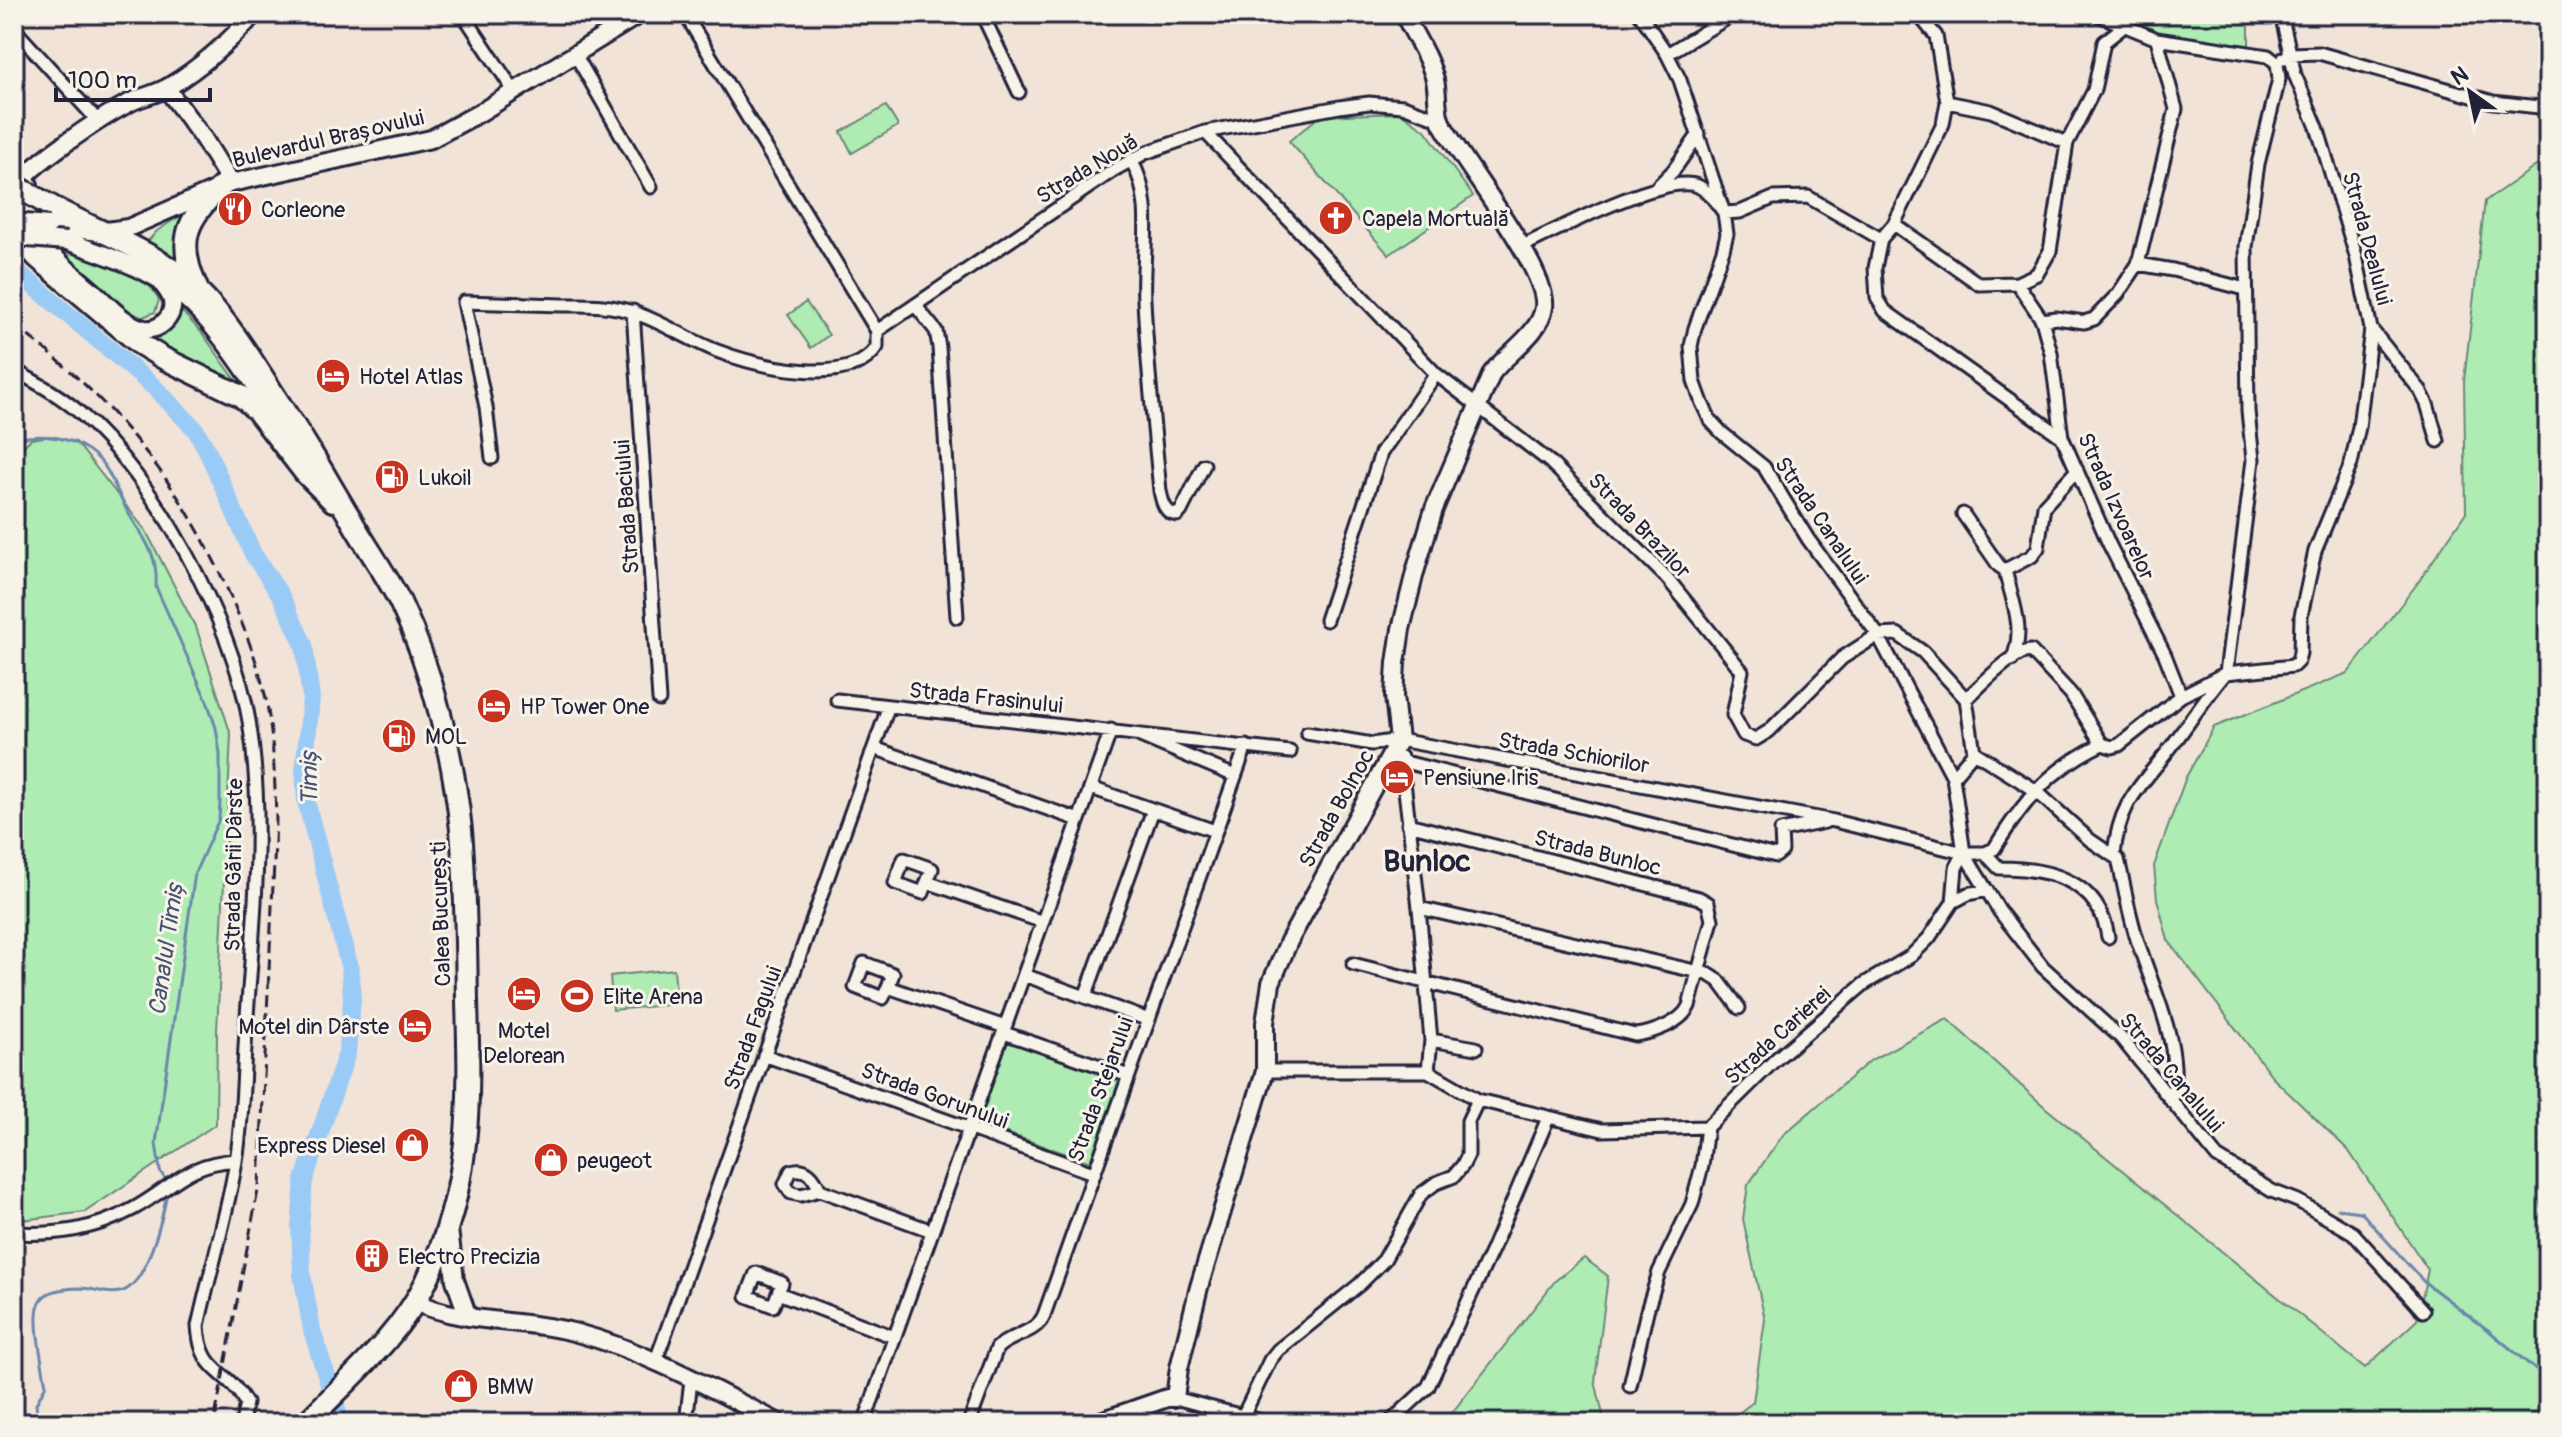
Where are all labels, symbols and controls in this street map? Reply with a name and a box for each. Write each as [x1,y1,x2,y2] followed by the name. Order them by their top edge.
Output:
[56,52,210,102] scale bar
[2430,52,2510,132] north arrow
[2446,60,2474,92] text: N
[68,66,137,95] text: 100 m
[230,103,427,175] street label: Bulevardul Brașovului
[1031,127,1144,210] street label: Strada Nouă
[2336,168,2398,308] street label: Strada Dealului
[216,190,254,228] restaurant icon: Corleone
[261,196,345,224] place label: Corleone
[1317,199,1355,237] church icon: Capela Mortuală
[1362,205,1510,233] place label: Capela Mortuală
[314,357,352,395] hotel icon: Hotel Atlas
[359,363,463,391] place label: Hotel Atlas
[2071,428,2161,585] street label: Strada Izvoarelor
[608,439,646,575] street label: Strada Baciului
[1768,451,1874,590] street label: Strada Canalului
[373,458,411,496] fuel station icon: Lukoil
[418,464,472,492] place label: Lukoil
[1582,467,1697,585] street label: Strada Brazilor
[908,676,1064,720] street label: Strada Frasinului
[475,687,513,725] hotel icon: HP Tower One
[520,693,649,721] place label: HP Tower One
[380,717,418,755] fuel station icon: MOL
[425,723,467,751] place label: MOL
[1496,726,1651,780] street label: Strada Schiorilor
[1293,744,1381,873] street label: Strada Bolnoc
[295,748,324,806] water label: Timiș
[1378,758,1416,796] hotel icon: Pensiune Iris
[1423,764,1538,792] place label: Pensiune Iris
[218,778,250,952] street label: Strada Gării Dârste
[1531,824,1664,882] street label: Strada Bunloc
[424,841,458,987] street label: Calea București
[1383,843,1471,880] district label: Bunloc
[143,879,190,1017] water label: Canalul Timiș
[718,962,788,1094] street label: Strada Fagului
[505,975,543,1013] hotel icon: Motel Delorean
[558,977,596,1015] sports icon: Elite Arena
[1718,980,1837,1091] street label: Strada Carierei
[603,983,703,1011] place label: Elite Arena
[396,1007,434,1045] hotel icon: Motel din Dârste
[2113,1007,2230,1138] street label: Strada Canalului
[238,1013,389,1041] place label: Motel din Dârste
[1062,1013,1140,1166] street label: Strada Stejarului
[483,1017,565,1070] place label: Motel Delorean
[857,1056,1012,1136] street label: Strada Gorunului
[393,1126,431,1164] shop icon: Express Diesel
[257,1132,386,1160] place label: Express Diesel
[532,1141,570,1179] shop icon: peugeot
[577,1147,652,1175] place label: peugeot
[353,1237,391,1275] building icon: Electro Precizia
[398,1243,540,1271] place label: Electro Precizia
[442,1367,480,1405] shop icon: BMW
[487,1373,534,1401] place label: BMW

